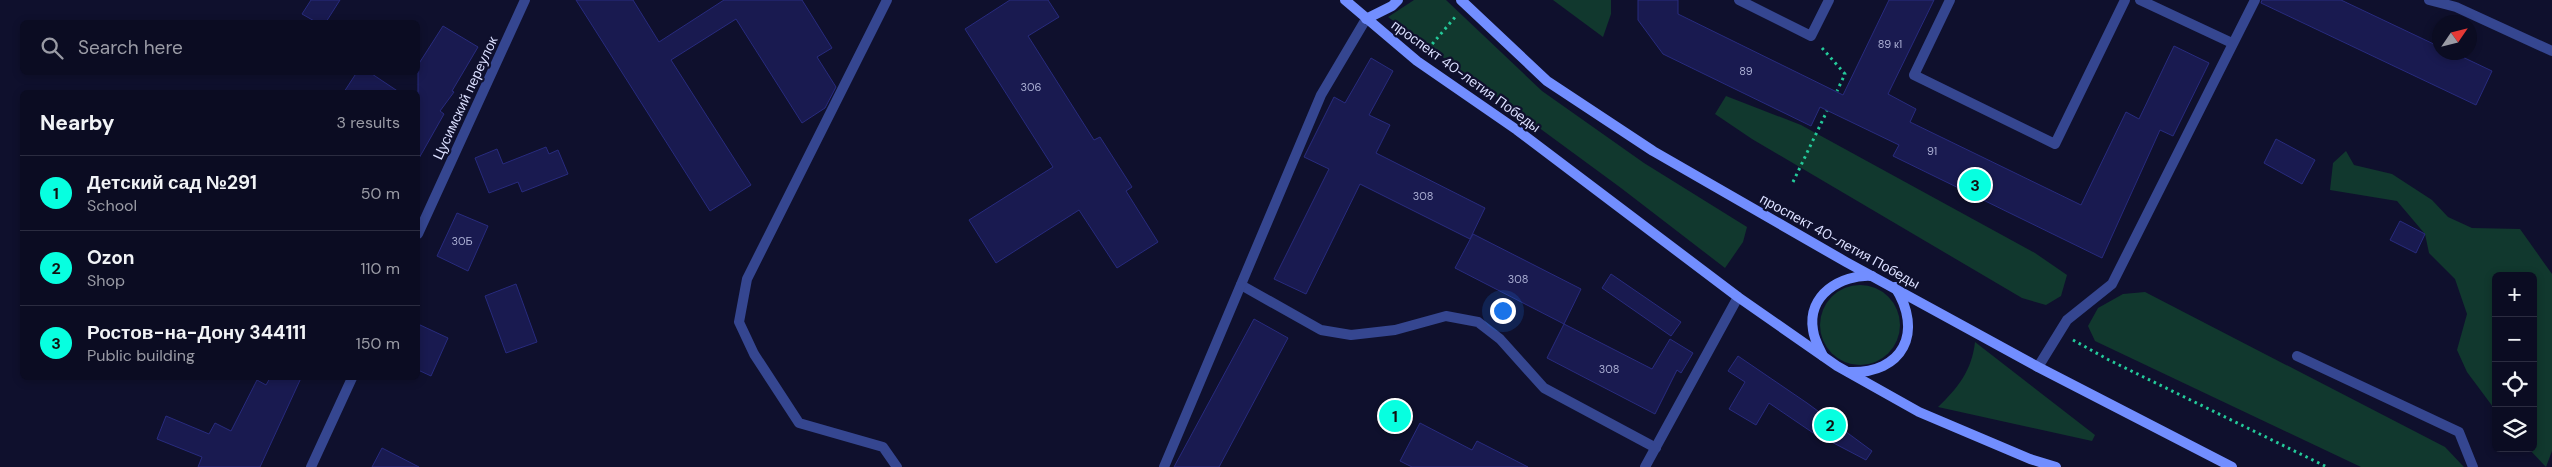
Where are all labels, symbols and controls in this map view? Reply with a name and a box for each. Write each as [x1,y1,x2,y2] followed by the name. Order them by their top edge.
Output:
[2432,15,2477,60] north arrow
[1388,16,1544,136] street label: проспект 40-летия Победы
[20,20,420,75] search box
[429,33,502,162] street label: Цусимский переулок
[38,34,66,62] icon: search
[78,35,183,60] text: Search here
[1878,37,1902,51] house number: 89 к1
[1739,64,1753,78] house number: 89
[1021,80,1042,94] house number: 306
[40,109,114,137] text: Nearby
[337,112,400,133] text: 3 results
[1927,144,1937,158] house number: 91
[1959,166,1991,204] pin: 3
[87,170,257,195] text: Детский сад №291
[53,183,59,204] text: 1
[361,183,400,204] text: 50 m
[1413,189,1433,203] house number: 308
[1757,189,1923,293] street label: проспект 40-летия Победы
[87,195,137,216] text: School
[451,234,473,248] house number: 30Б
[87,245,135,270] text: Ozon
[51,258,61,279] text: 2
[361,258,400,279] text: 110 m
[87,270,125,291] text: Shop
[1508,272,1528,286] house number: 308
[2492,272,2537,452] map controls
[2492,272,2537,317] button: +
[1490,298,1516,324] your location
[2492,317,2537,362] button: −
[87,320,306,345] text: Ростов-на-Дону 344111
[51,333,61,354] text: 3
[356,333,400,354] text: 150 m
[87,345,195,366] text: Public building
[1599,362,1619,376] house number: 308
[2492,362,2537,407] button: locate
[1379,397,1411,435] pin: 1
[1814,406,1846,444] pin: 2
[2492,407,2537,452] button: layers

